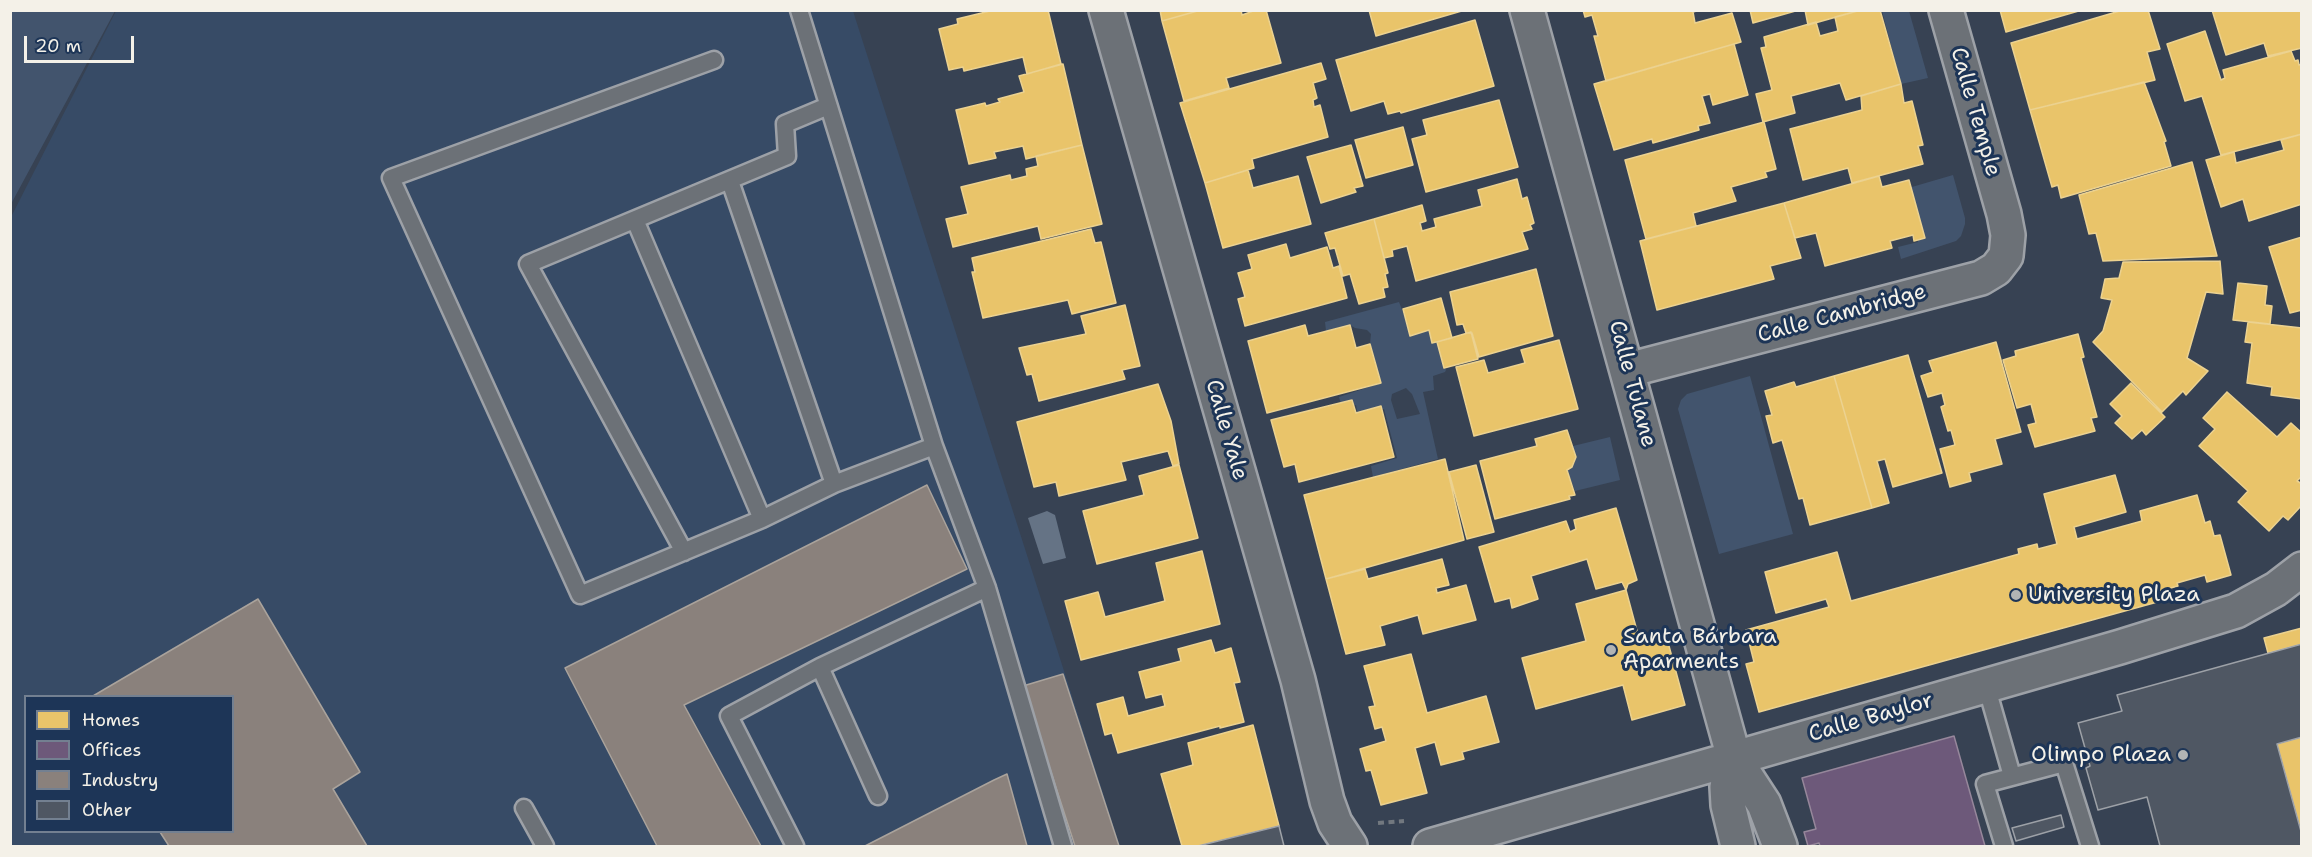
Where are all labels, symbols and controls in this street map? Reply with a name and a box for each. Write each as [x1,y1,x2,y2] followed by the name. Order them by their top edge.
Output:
[27,24,136,62] scale bar
[35,34,81,58] text: 20 m
[1944,44,2006,180] street label: Calle Temple
[1755,279,1929,349] street label: Calle Cambridge
[1602,318,1662,450] street label: Calle Tulane
[1199,377,1253,483] street label: Calle Yale
[2028,582,2200,608] place label: University Plaza
[2009,588,2023,602] marker: University Plaza
[1623,624,1777,676] place label: Santa Bárbara Aparments
[1604,643,1618,657] marker: Santa Bárbara Aparments
[1806,688,1936,748] street label: Calle Baylor
[24,695,234,833] legend
[82,708,140,732] text: Homes
[82,738,141,762] text: Offices
[2031,742,2171,768] place label: Olimpo Plaza
[2176,748,2190,762] marker: Olimpo Plaza
[82,768,158,792] text: Industry
[82,798,132,822] text: Other

